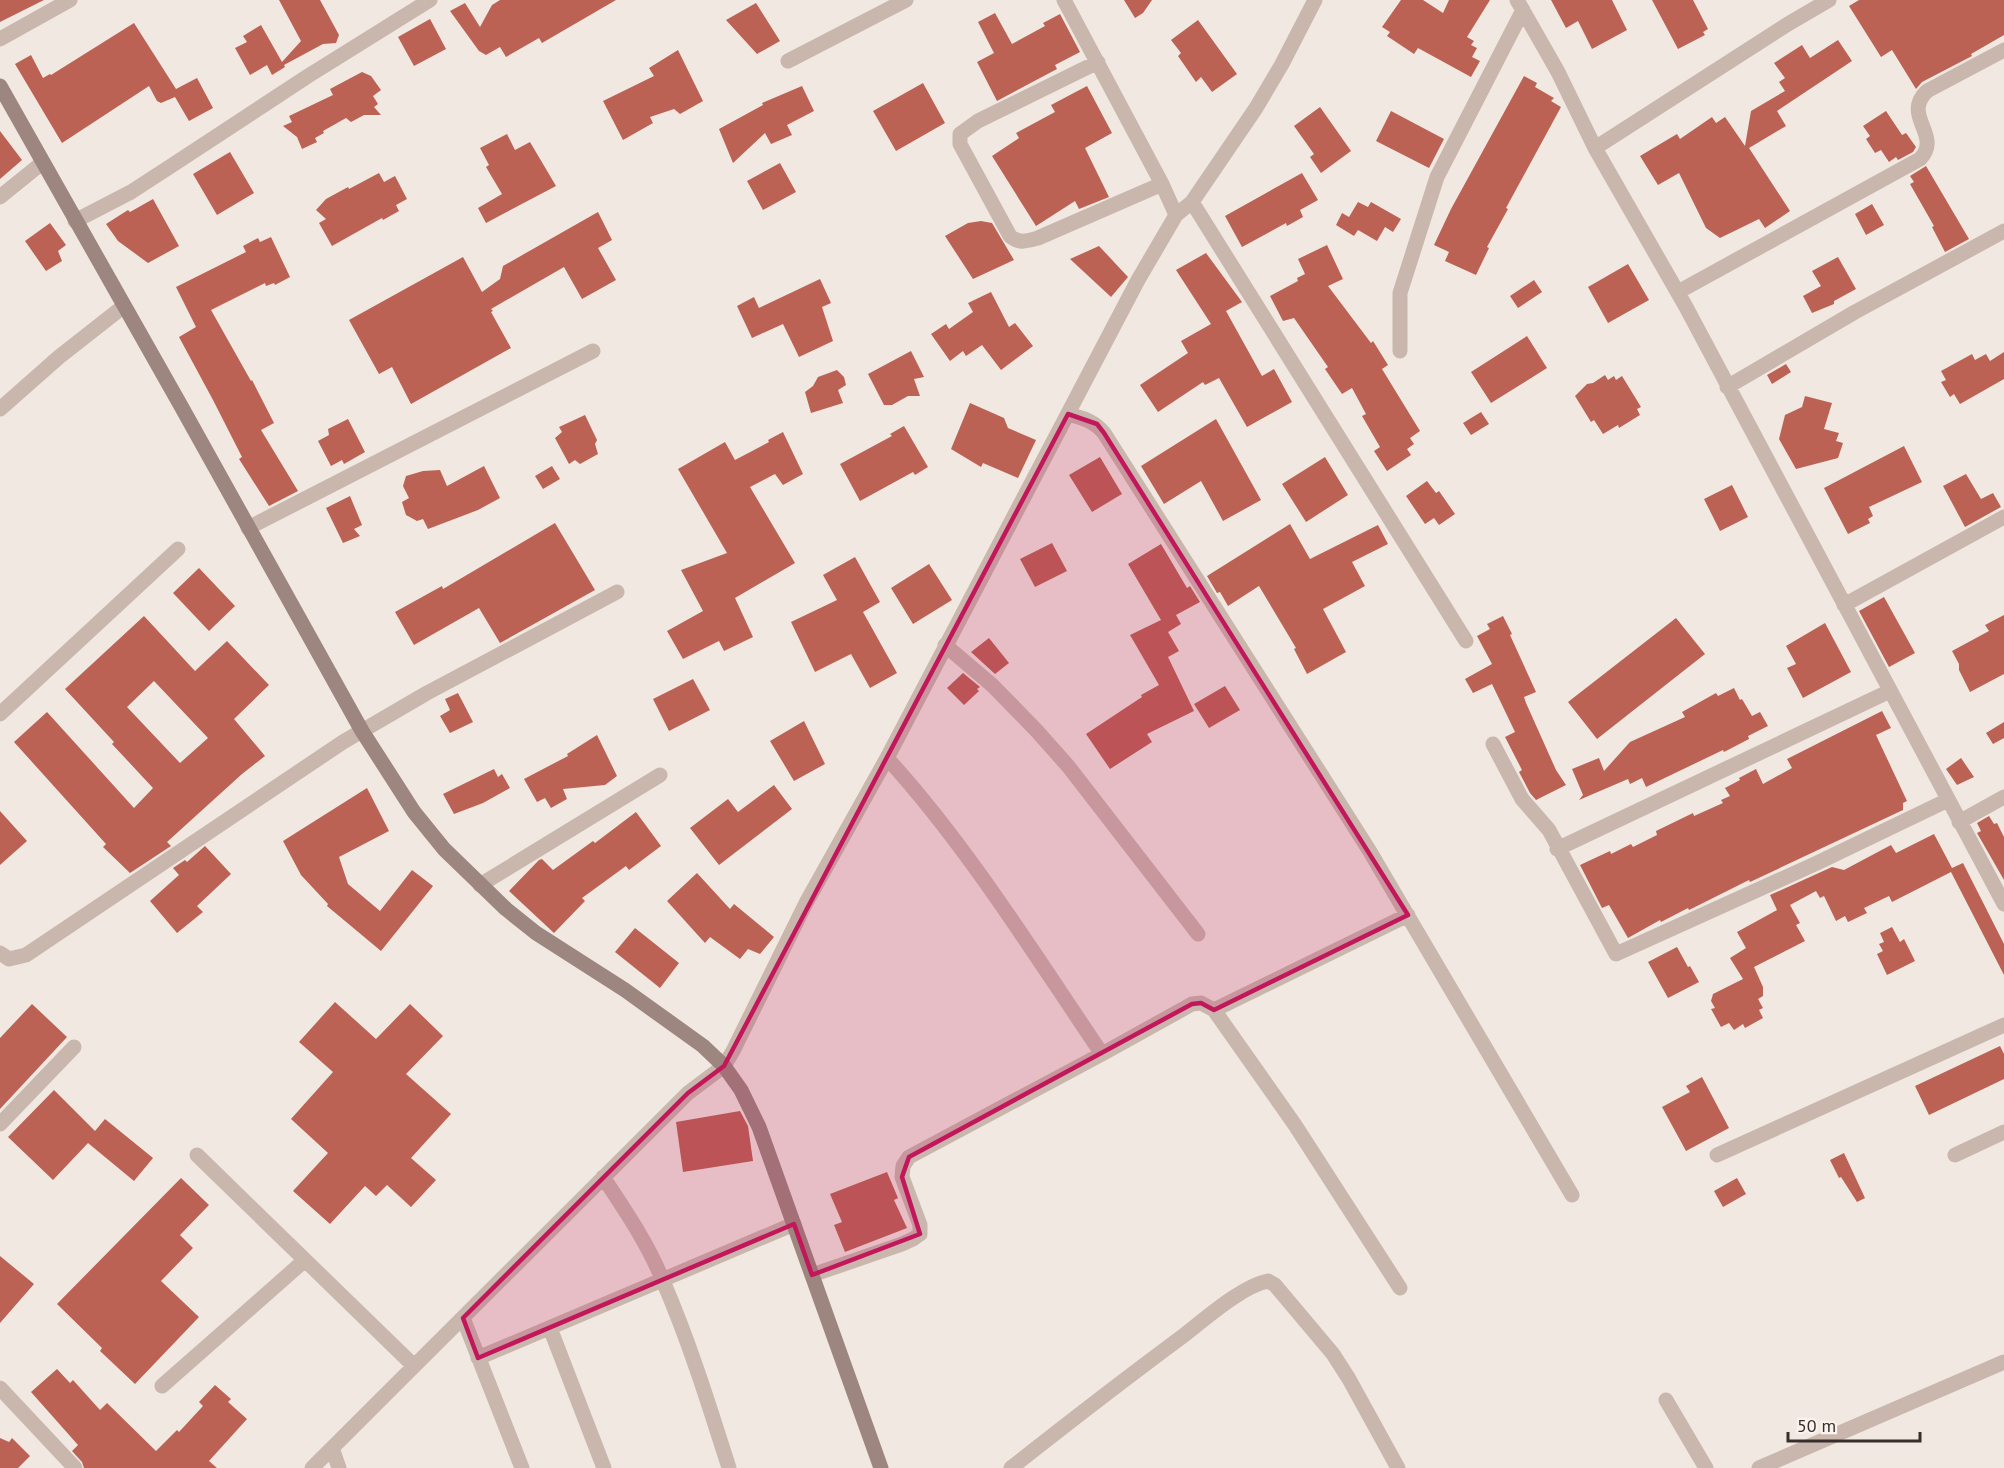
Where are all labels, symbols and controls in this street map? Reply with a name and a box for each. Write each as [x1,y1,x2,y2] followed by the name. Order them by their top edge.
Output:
[1788,1405,1920,1443] scale bar
[1797,1414,1836,1437] text: 50 m

